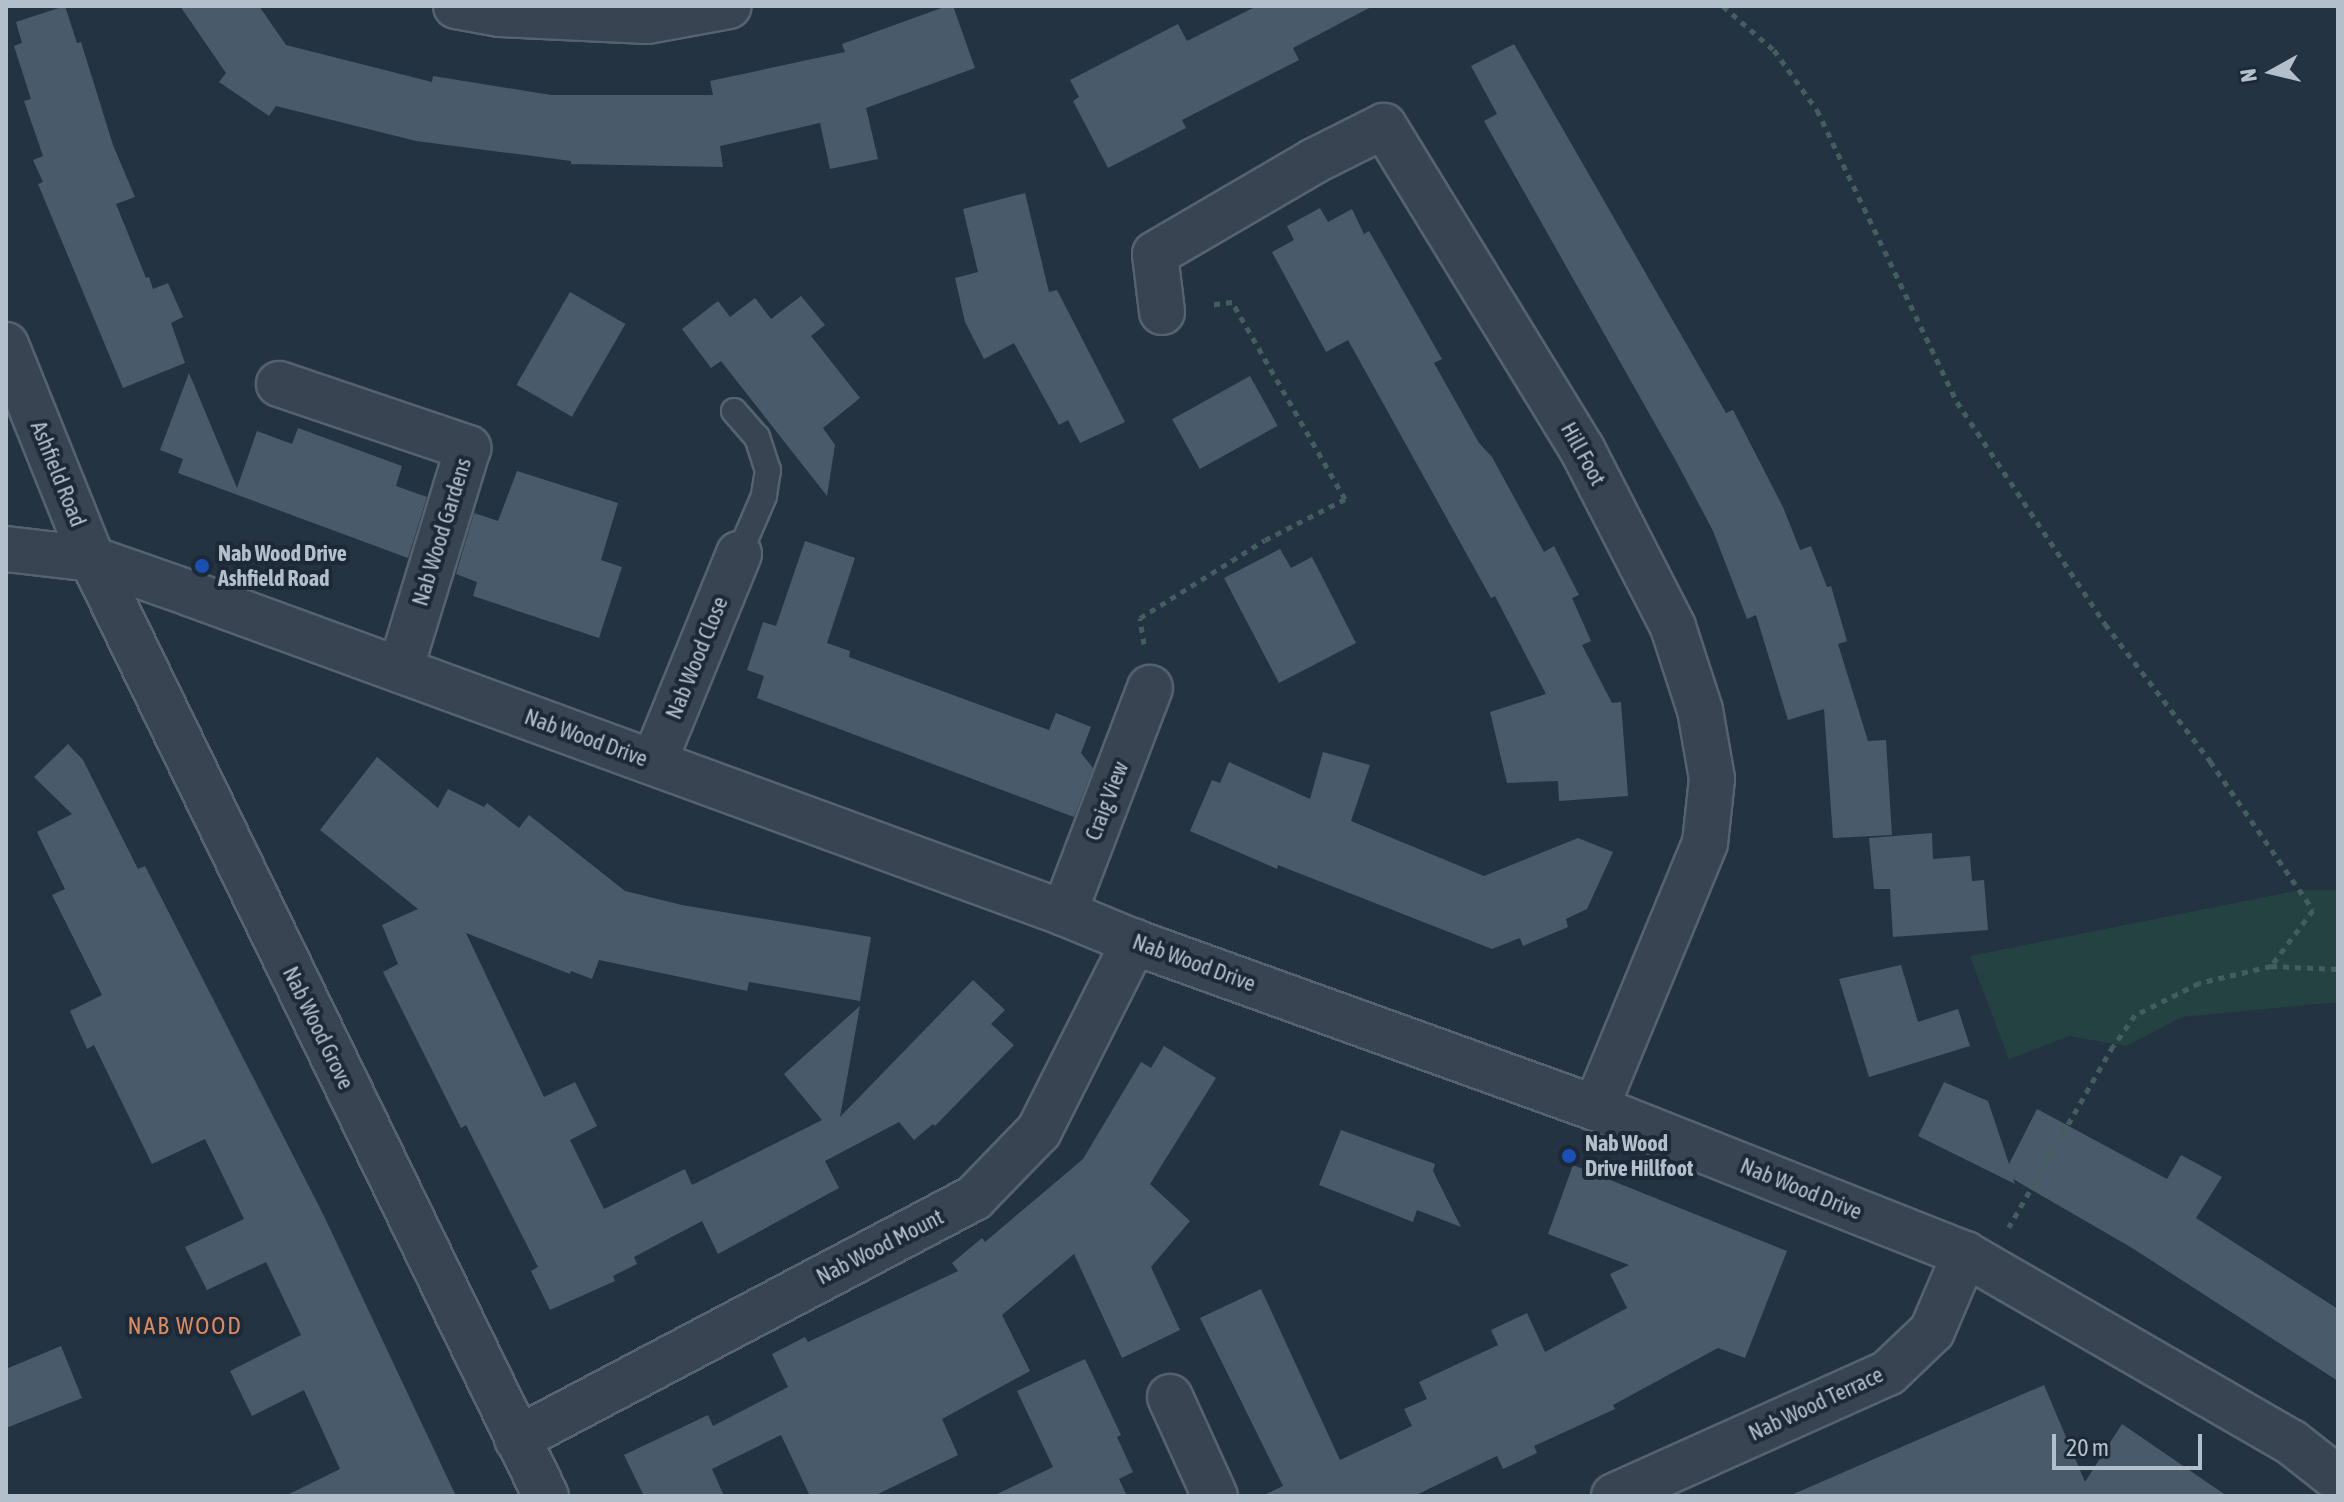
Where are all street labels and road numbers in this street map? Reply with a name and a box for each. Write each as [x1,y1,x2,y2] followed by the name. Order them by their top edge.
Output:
[25,417,91,531] street label: Ashfield Road
[1555,418,1611,490] street label: Hill Foot
[407,455,477,609] street label: Nab Wood Gardens
[660,593,734,723] street label: Nab Wood Close
[521,704,651,772] street label: Nab Wood Drive
[1080,758,1134,844] street label: Craig View
[1129,929,1259,997] street label: Nab Wood Drive
[277,962,359,1094] street label: Nab Wood Grove
[1736,1153,1866,1225] street label: Nab Wood Drive
[812,1204,948,1290] street label: Nab Wood Mount
[1745,1361,1887,1447] street label: Nab Wood Terrace

